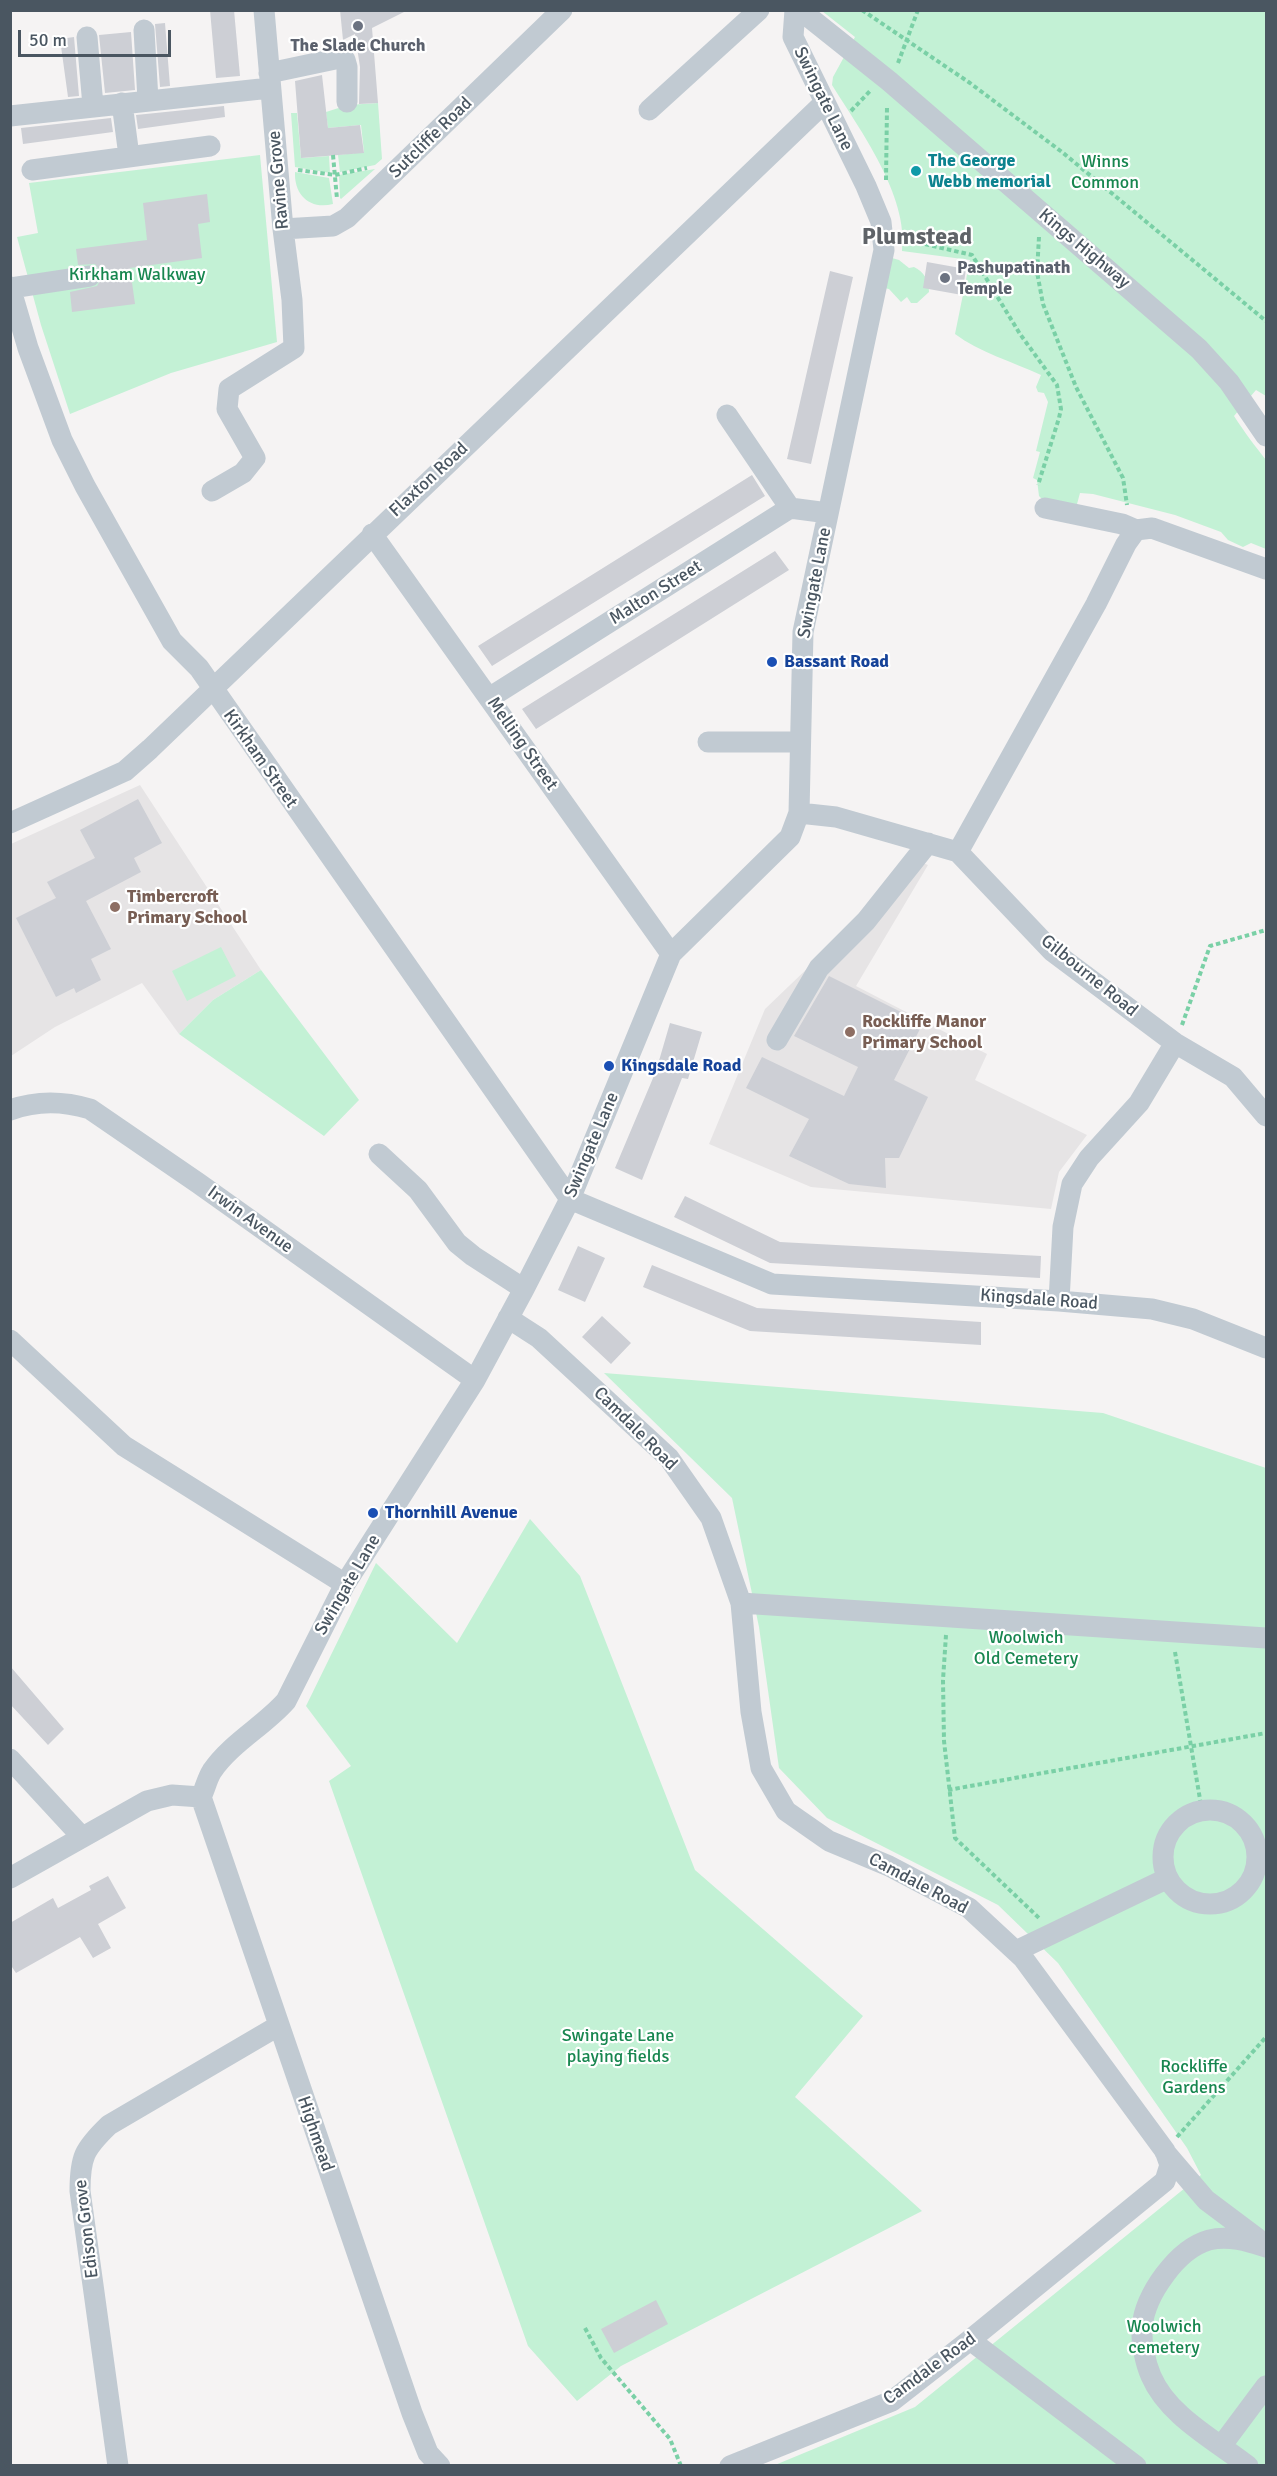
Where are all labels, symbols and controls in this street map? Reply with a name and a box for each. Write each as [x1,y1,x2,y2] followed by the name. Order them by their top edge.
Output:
[21,18,174,56] scale bar
[351,19,365,33] marker: The Slade Church
[29,29,67,51] text: 50 m
[290,35,426,57] place label: The Slade Church
[789,44,857,154] street label: Swingate Lane
[385,93,477,183] street label: Sutcliffe Road
[264,130,294,230] street label: Ravine Grove
[928,150,1051,192] place label: The George Webb memorial
[1071,151,1139,194] park label: Winns Common
[909,164,923,178] marker: The George Webb memorial
[1034,204,1134,294] street label: Kings Highway
[862,224,972,252] district label: Plumstead
[957,257,1070,300] place label: Pashupatinath Temple
[69,264,205,286] park label: Kirkham Walkway
[938,271,952,285] marker: Pashupatinath Temple
[385,438,473,522] street label: Flaxton Road
[794,526,836,640] street label: Swingate Lane
[606,556,706,630] street label: Malton Street
[784,651,889,673] place label: Bassant Road
[765,655,779,669] marker: Bassant Road
[482,693,562,795] street label: Melling Street
[218,706,302,812] street label: Kirkham Street
[127,886,247,928] place label: Timbercroft Primary School
[108,900,122,914] marker: Timbercroft Primary School
[1036,930,1142,1022] street label: Gilbourne Road
[862,1011,986,1054] place label: Rockliffe Manor Primary School
[843,1025,857,1039] marker: Rockliffe Manor Primary School
[621,1055,741,1077] place label: Kingsdale Road
[602,1059,616,1073] marker: Kingsdale Road
[560,1089,624,1201] street label: Swingate Lane
[203,1182,297,1258] street label: Irwin Avenue
[979,1285,1099,1315] street label: Kingsdale Road
[589,1383,681,1475] street label: Camdale Road
[385,1502,518,1524] place label: Thornhill Avenue
[366,1506,380,1520] marker: Thornhill Avenue
[311,1531,385,1639] street label: Swingate Lane
[974,1627,1078,1670] park label: Woolwich Old Cemetery
[865,1849,971,1919] street label: Camdale Road
[562,2025,674,2068] park label: Swingate Lane playing fields
[1160,2056,1228,2098] park label: Rockliffe Gardens
[292,2093,338,2175] street label: Highmead
[70,2178,104,2280] street label: Edison Grove
[1127,2316,1201,2358] park label: Woolwich cemetery
[879,2328,981,2410] street label: Camdale Road

